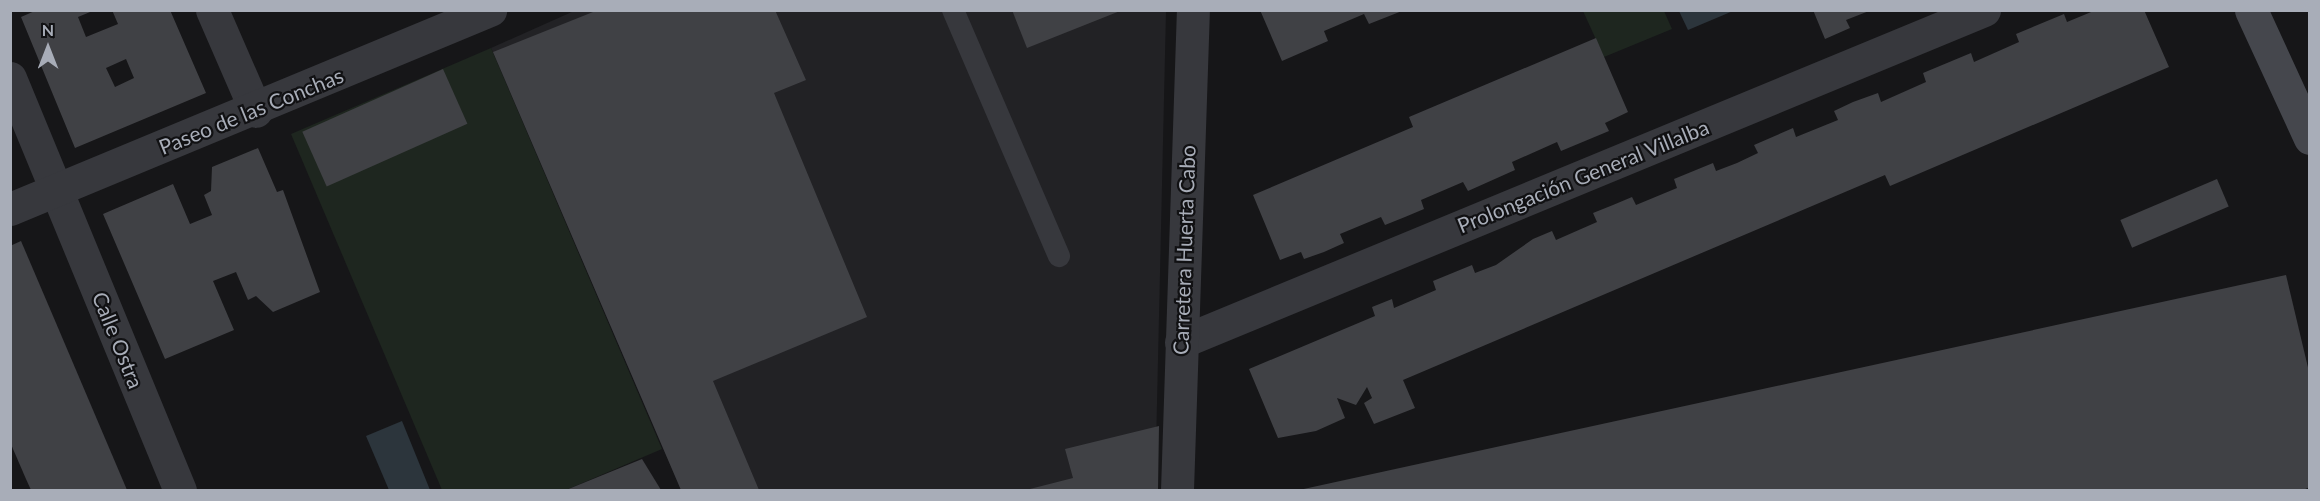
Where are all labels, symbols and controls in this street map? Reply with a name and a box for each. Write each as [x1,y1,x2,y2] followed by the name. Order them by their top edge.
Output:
[18,18,78,78] north arrow
[42,20,54,39] text: N
[155,62,347,160] street label: Paseo de las Conchas
[1453,114,1713,238] street label: Prolongación General Villalba
[1168,145,1200,355] street label: Carretera Huerta Cabo
[87,288,149,392] street label: Calle Ostra

